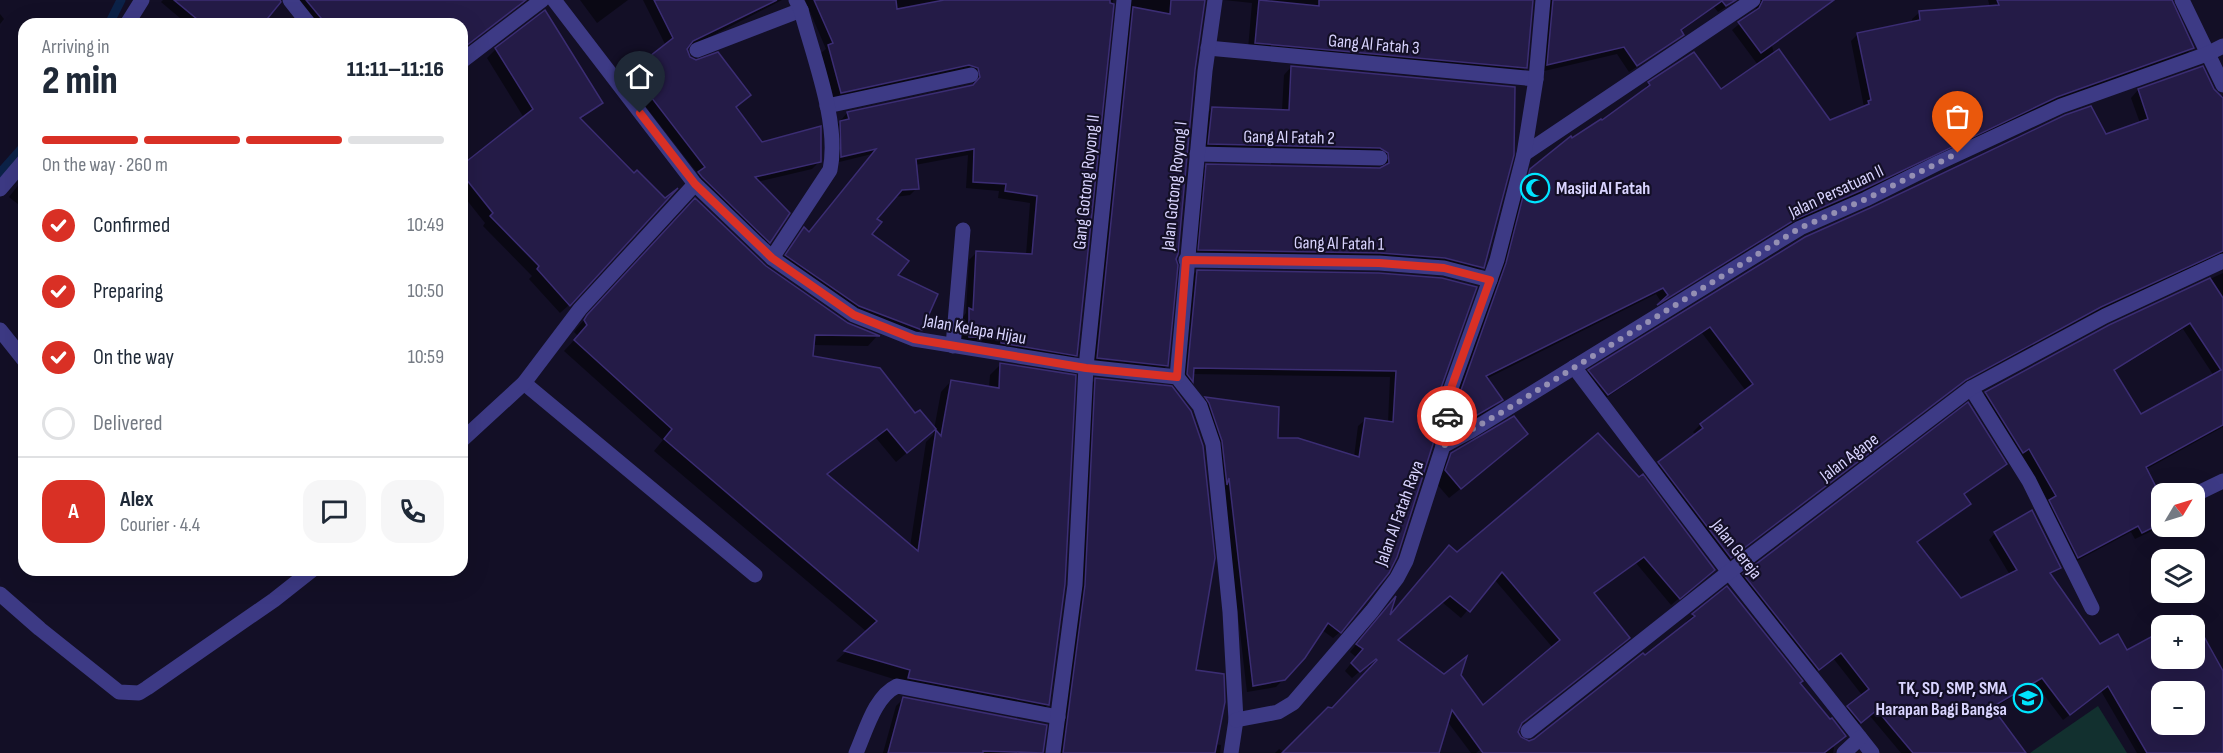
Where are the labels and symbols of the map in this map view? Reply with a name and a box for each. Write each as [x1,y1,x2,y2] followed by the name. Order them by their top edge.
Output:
[1327,30,1420,59] street label: Gang Al Fatah 3
[614,51,665,113] pin
[1932,91,1983,153] pin
[1069,114,1104,250] street label: Gang Gotong Royong II
[1157,121,1192,253] street label: Jalan Gotong Royong I
[1243,126,1335,149] street label: Gang Al Fatah 2
[1785,160,1887,223] street label: Jalan Persatuan II
[1519,172,1551,204] mosque icon: Masjid Al Fatah
[1556,178,1650,199] place label: Masjid Al Fatah
[1294,232,1385,255] street label: Gang Al Fatah 1
[921,310,1028,349] street label: Jalan Kelapa Hijau
[1417,386,1477,446] courier
[1815,429,1883,487] street label: Jalan Agape
[1370,458,1428,570] street label: Jalan Al Fatah Raya
[2151,483,2205,537] north arrow
[1706,514,1766,583] street label: Jalan Gereja
[1875,678,2007,720] place label: TK, SD, SMP, SMA Harapan Bagi Bangsa
[2012,682,2044,714] school or university icon: TK, SD, SMP, SMA Harapan Bagi Bangsa

